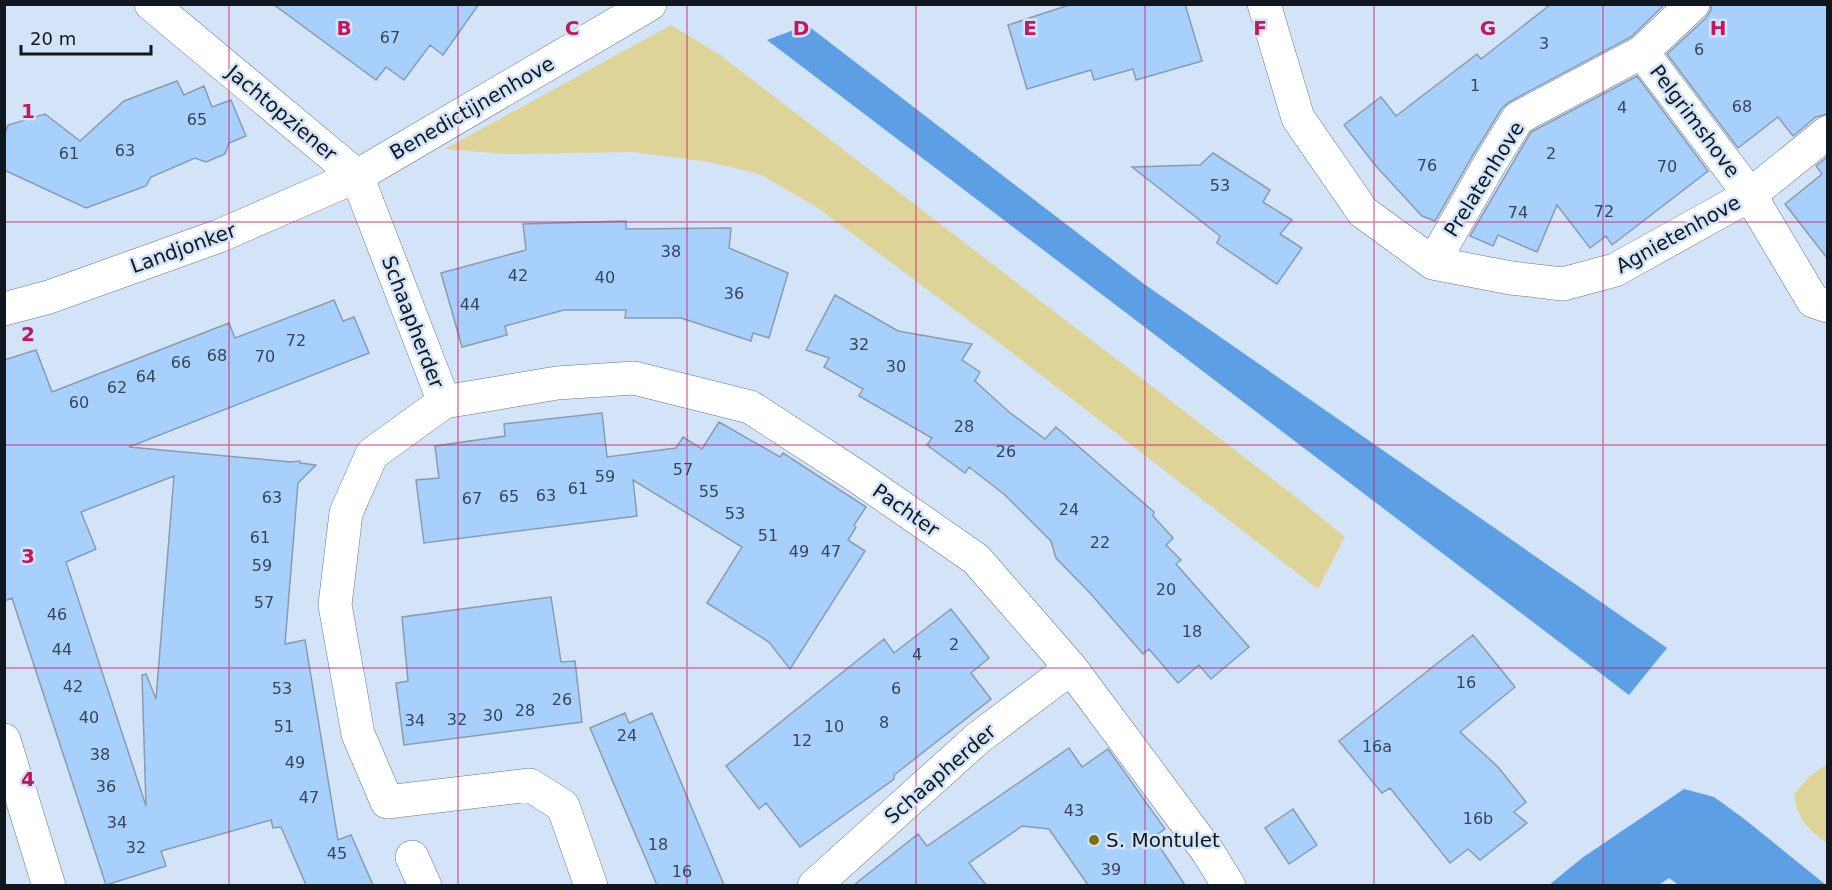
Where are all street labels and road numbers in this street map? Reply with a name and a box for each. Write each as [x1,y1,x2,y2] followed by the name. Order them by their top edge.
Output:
[385,51,559,165] street label: Benedictijnenhove
[221,59,342,166] street label: Jachtopziener
[1645,60,1745,182] street label: Pelgrimshove
[1439,117,1529,241] street label: Prelatenhove
[1611,190,1745,278] street label: Agnietenhove
[127,218,240,278] street label: Landjonker
[377,253,450,392] street label: Schaapherder
[868,479,944,542] street label: Pachter
[879,719,1001,829] street label: Schaapherder

